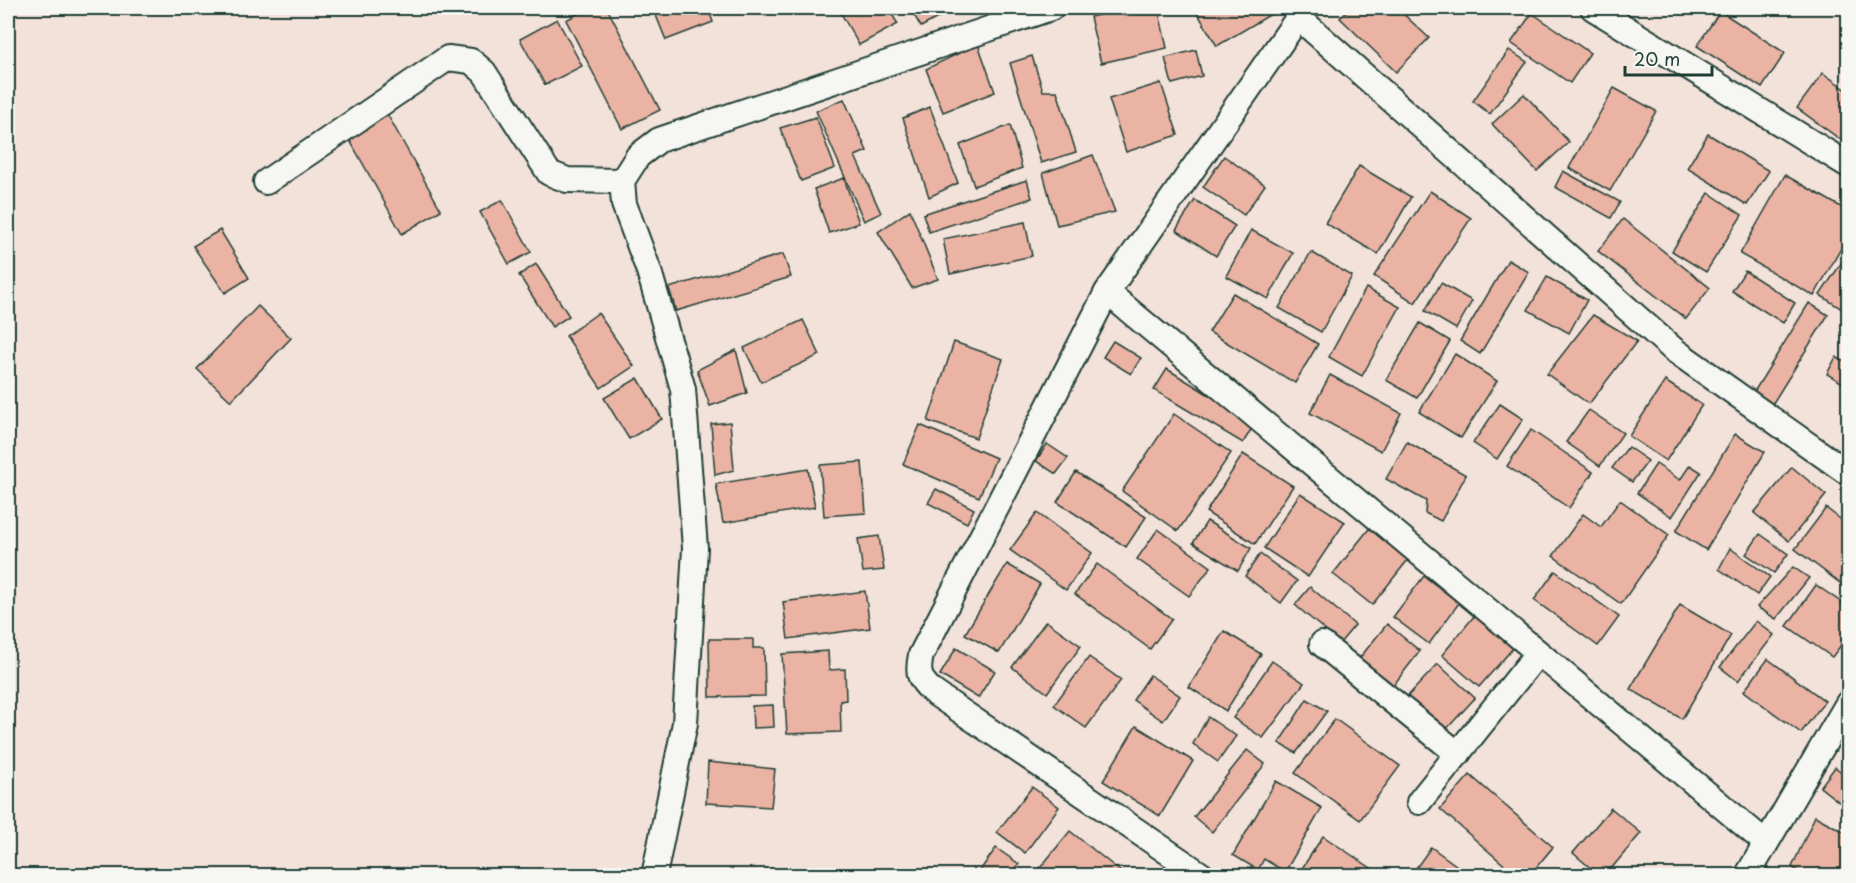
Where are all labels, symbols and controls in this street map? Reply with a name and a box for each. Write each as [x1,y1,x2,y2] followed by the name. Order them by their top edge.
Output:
[1625,39,1712,77] scale bar
[1634,45,1680,72] text: 20 m

